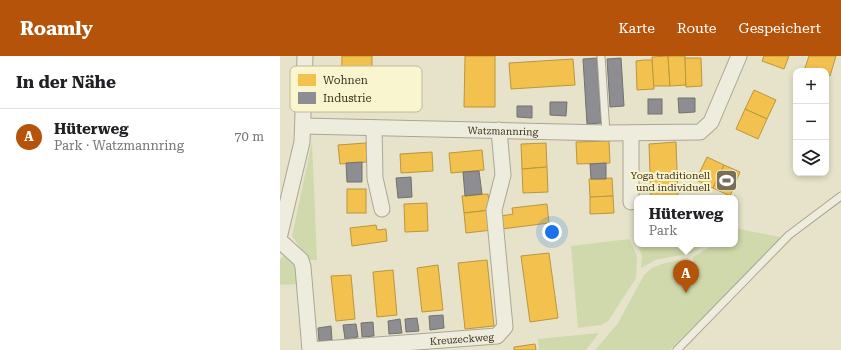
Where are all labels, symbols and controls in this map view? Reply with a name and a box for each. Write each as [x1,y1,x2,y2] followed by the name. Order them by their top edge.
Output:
[20,17,93,40] text: Roamly
[619,20,655,36] text: Karte
[677,20,717,36] text: Route
[739,20,821,36] text: Gespeichert
[290,66,422,112] legend
[793,68,829,176] map controls
[793,68,829,104] button: +
[16,72,116,92] text: In der Nähe
[323,74,368,87] text: Wohnen
[323,92,372,105] text: Industrie
[793,104,829,140] button: −
[54,120,128,138] text: Hüterweg
[468,124,539,137] street label: Watzmannring
[24,129,34,144] text: A
[234,129,264,144] text: 70 m
[54,138,184,153] text: Park · Watzmannring
[793,140,829,176] button: layers
[713,168,739,194] sports icon: Yoga traditionell und individuell
[631,170,710,193] place label: Yoga traditionell und individuell
[634,195,738,247] popup
[649,205,723,223] text: Hüterweg
[542,222,562,242] your location
[649,223,677,238] text: Park
[673,260,699,293] pin: A
[429,331,494,347] street label: Kreuzeckweg

